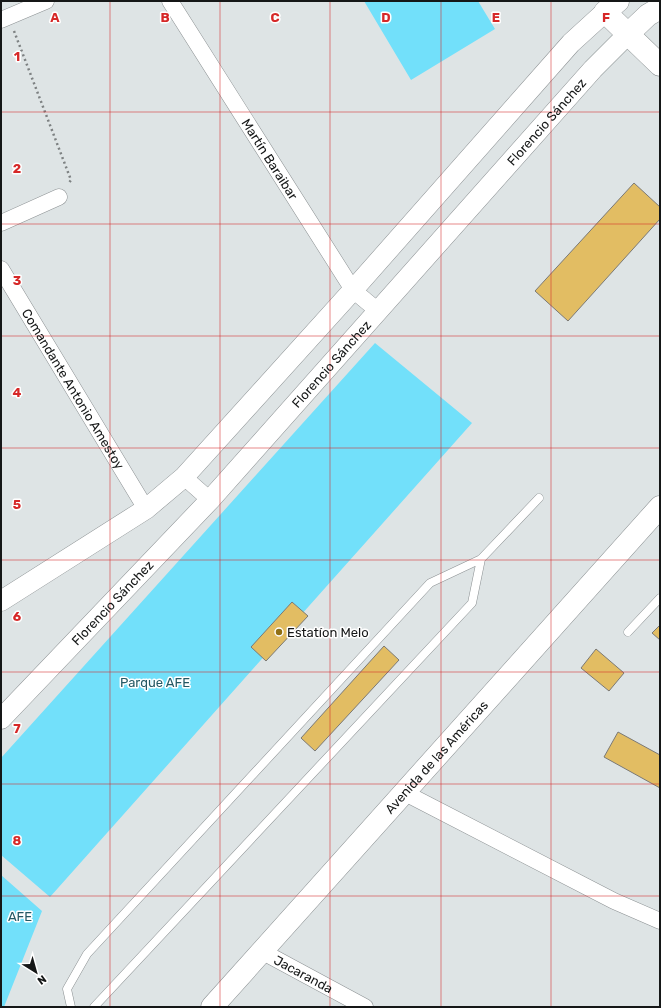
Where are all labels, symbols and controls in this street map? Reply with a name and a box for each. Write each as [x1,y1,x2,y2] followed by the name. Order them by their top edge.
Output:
[50,10,60,25] text: A
[160,10,170,25] text: B
[270,10,280,25] text: C
[381,10,391,25] text: D
[492,10,500,25] text: E
[602,10,610,25] text: F
[14,49,20,64] text: 1
[504,75,589,168] street label: Florencio Sánchez
[239,116,301,202] street label: Martín Baraibar
[13,161,21,176] text: 2
[13,273,22,288] text: 3
[19,306,128,472] street label: Comandante Antonio Amestoy
[288,317,374,410] street label: Florencio Sánchez
[13,385,22,400] text: 4
[13,497,21,512] text: 5
[68,557,156,648] street label: Florencio Sánchez
[13,609,22,624] text: 6
[287,625,369,640] place label: Estatíon Melo
[274,627,284,637] marker: Estatíon Melo
[120,675,190,690] park label: Parque AFE
[382,697,491,816] street label: Avenida de las Américas
[13,721,21,736] text: 7
[13,833,22,848] text: 8
[8,909,32,924] park label: AFE
[16,952,56,992] north arrow
[271,952,335,996] street label: Jacaranda
[35,972,49,987] text: N

